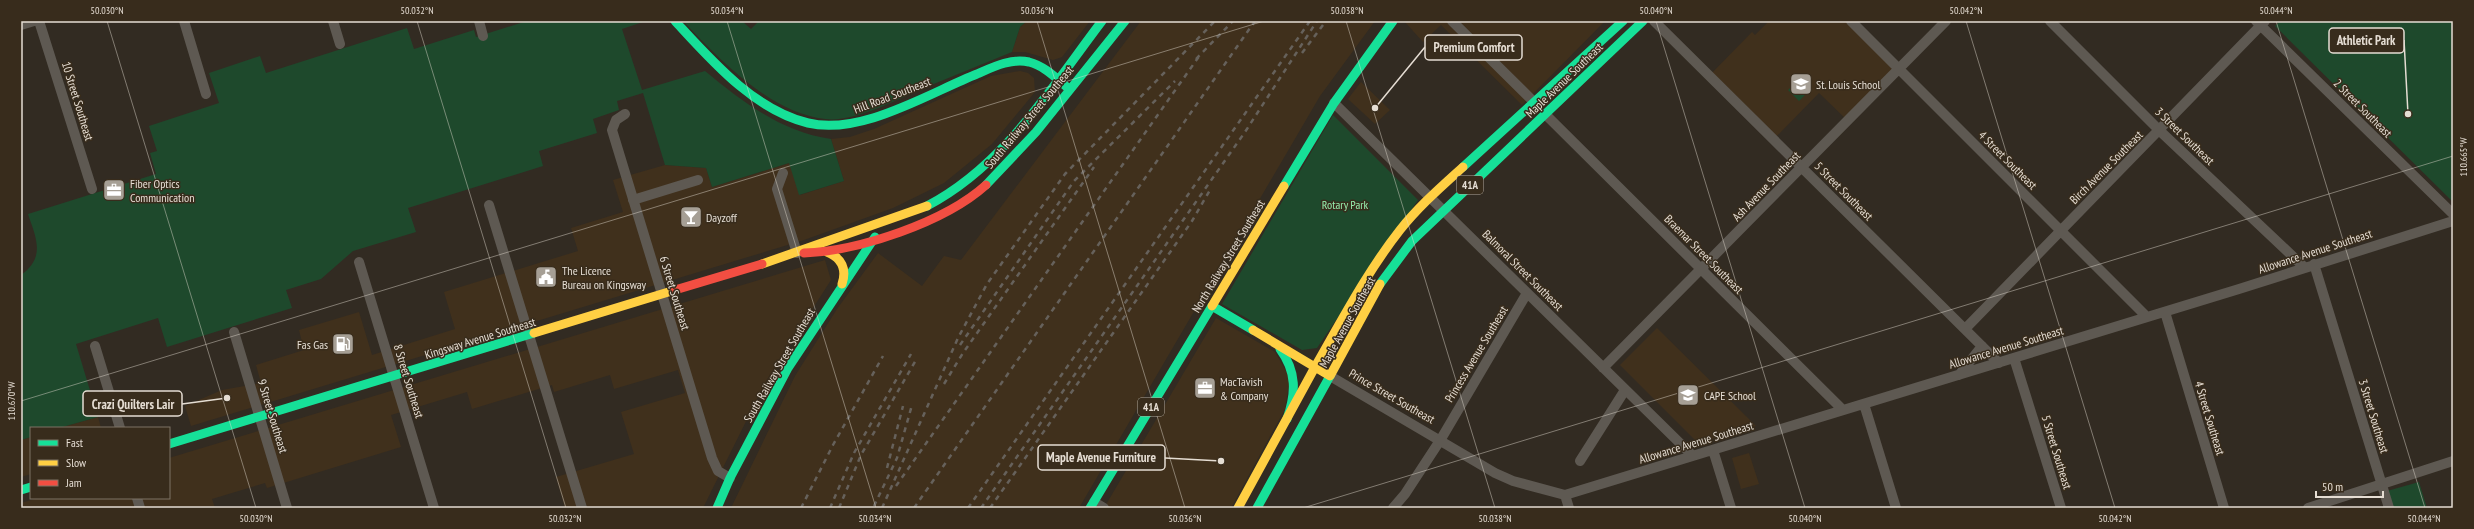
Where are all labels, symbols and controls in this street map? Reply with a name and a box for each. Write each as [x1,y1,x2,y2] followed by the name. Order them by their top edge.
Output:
[90,4,124,17] text: 50.030°N
[400,4,434,17] text: 50.032°N
[710,4,744,17] text: 50.034°N
[1020,4,1054,17] text: 50.036°N
[1330,4,1364,17] text: 50.038°N
[1639,4,1673,17] text: 50.040°N
[1949,4,1983,17] text: 50.042°N
[2259,4,2293,17] text: 50.044°N
[2329,28,2404,53] callout: Athletic Park
[2336,32,2396,49] text: Athletic Park
[1425,35,1522,60] callout: Premium Comfort
[1434,39,1515,56] text: Premium Comfort
[1522,39,1606,121] street label: Maple Avenue Southeast
[59,60,97,143] street label: 10 Street Southeast
[982,62,1077,172] street label: South Railway Street Southeast
[1788,71,1814,97] school or university icon: St. Louis School
[851,73,933,117] street label: Hill Road Southeast
[2331,76,2396,141] street label: 2 Street Southeast
[1816,77,1880,92] place label: St. Louis School
[2152,104,2218,168] street label: 3 Street Southeast
[2066,127,2146,207] street label: Birch Avenue Southeast
[1976,128,2041,193] street label: 4 Street Southeast
[2457,137,2470,176] text: 110.665°W
[1729,147,1804,224] street label: Ash Avenue Southeast
[1812,159,1877,224] street label: 5 Street Southeast
[130,176,194,205] place label: Fiber Optics Communication
[1457,176,1483,194] road number: 41A
[101,177,127,203] office icon: Fiber Optics Communication
[1188,196,1268,315] street label: North Railway Street Southeast
[1322,197,1369,212] park label: Rotary Park
[678,204,704,230] bar icon: Dayzoff
[706,210,738,225] place label: Dayzoff
[1661,211,1747,297] street label: Braemar Street Southeast
[2256,225,2374,276] street label: Allowance Avenue Southeast
[1479,226,1567,314] street label: Balmoral Street Southeast
[657,254,694,332] street label: 6 Street Southeast
[562,263,647,292] place label: The Licence Bureau on Kingsway
[533,264,559,290] public building icon: The Licence Bureau on Kingsway
[1316,273,1379,370] street label: Maple Avenue Southeast
[1441,303,1511,405] street label: Princess Avenue Southeast
[740,304,818,425] street label: South Railway Street Southeast
[423,314,538,362] street label: Kingsway Avenue Southeast
[1947,322,2066,372] street label: Allowance Avenue Southeast
[330,331,356,357] fuel station icon: Fas Gas
[297,337,328,352] place label: Fas Gas
[391,342,428,420] street label: 8 Street Southeast
[1346,365,1438,427] street label: Prince Street Southeast
[1220,374,1269,403] place label: MacTavish & Company
[1192,375,1218,401] office icon: MacTavish & Company
[255,377,292,455] street label: 9 Street Southeast
[2356,377,2393,455] street label: 3 Street Southeast
[2192,379,2229,457] street label: 4 Street Southeast
[5,381,18,420] text: 110.670°W
[1675,382,1701,408] school or university icon: CAPE School
[1704,388,1756,403] place label: CAPE School
[83,391,182,416] callout: Crazi Quilters Lair
[92,396,174,413] text: Crazi Quilters Lair
[1138,398,1164,416] road number: 41A
[2039,413,2076,491] street label: 5 Street Southeast
[1637,417,1756,467] street label: Allowance Avenue Southeast
[30,427,170,499] legend
[66,435,84,450] text: Fast
[1038,445,1165,470] callout: Maple Avenue Furniture
[1046,449,1156,466] text: Maple Avenue Furniture
[66,455,87,470] text: Slow
[2316,473,2383,499] scale bar
[65,475,82,490] text: Jam
[2322,479,2343,494] text: 50 m
[239,512,273,525] text: 50.030°N
[548,512,582,525] text: 50.032°N
[858,512,892,525] text: 50.034°N
[1168,512,1202,525] text: 50.036°N
[1478,512,1512,525] text: 50.038°N
[1788,512,1822,525] text: 50.040°N
[2098,512,2132,525] text: 50.042°N
[2407,512,2441,525] text: 50.044°N

